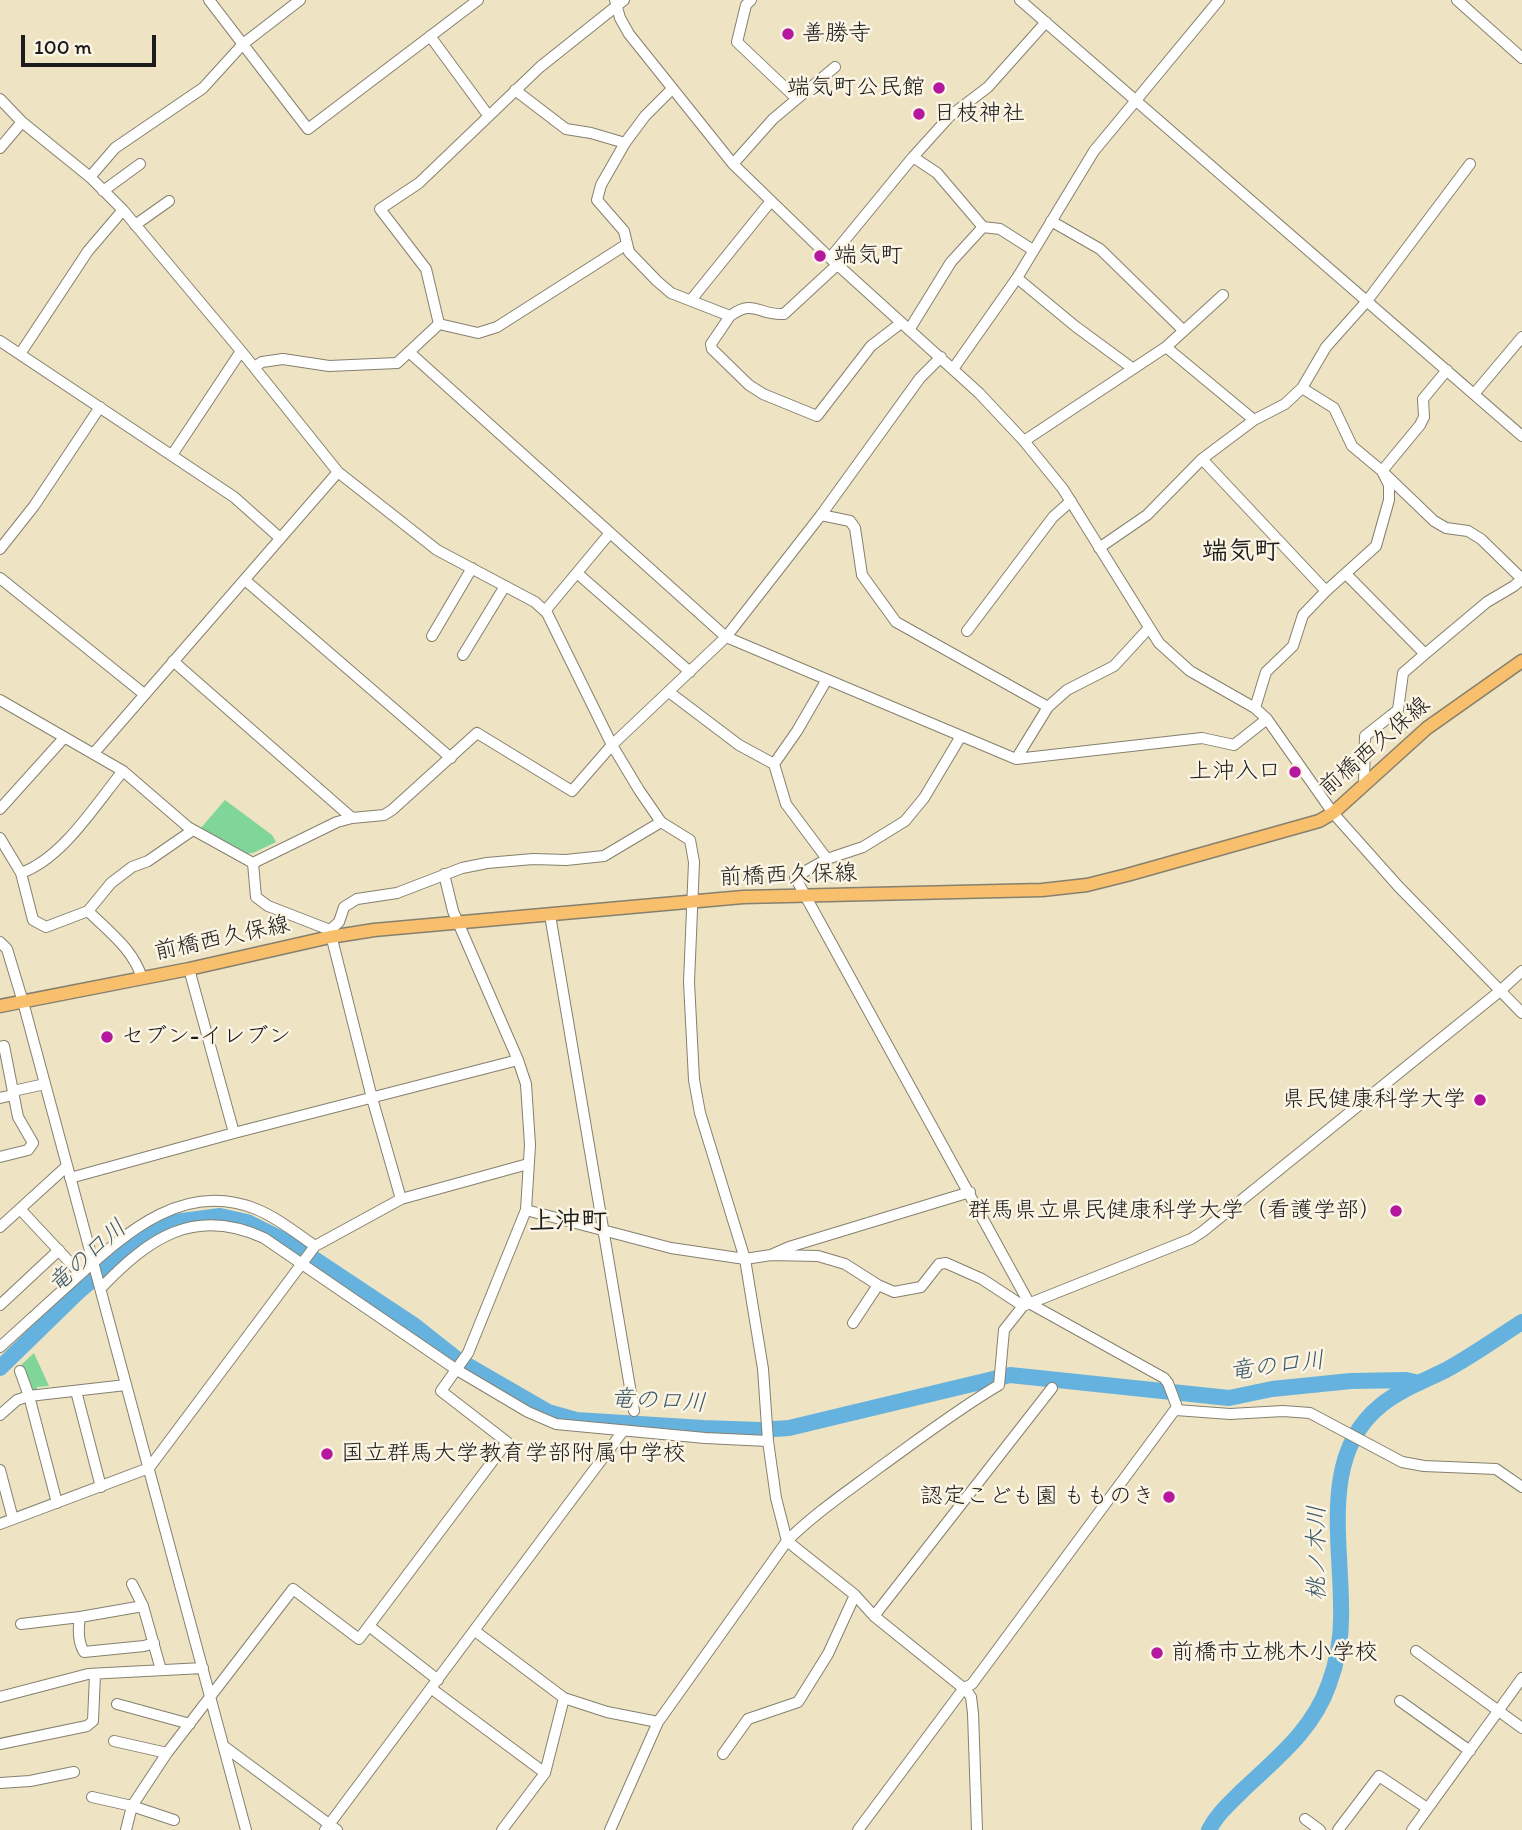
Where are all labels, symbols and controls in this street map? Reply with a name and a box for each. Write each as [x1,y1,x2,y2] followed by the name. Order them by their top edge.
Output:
[802,20,871,48] place label: 善勝寺
[24,21,159,65] scale bar
[780,26,796,42] marker: 善勝寺
[34,34,92,59] text: 100 m
[787,74,925,102] place label: 端気町公民館
[931,80,947,96] marker: 端気町公民館
[933,100,1025,128] place label: 日枝神社
[911,106,927,122] marker: 日枝神社
[834,242,903,270] place label: 端気町
[812,248,828,264] marker: 端気町
[1202,536,1280,568] district label: 端気町
[1314,691,1436,803] street label: 前橋西久保線
[1189,758,1281,786] place label: 上沖入口
[1287,764,1303,780] marker: 上沖入口
[719,860,857,892] street label: 前橋西久保線
[152,911,292,967] street label: 前橋西久保線
[121,1023,291,1051] place label: セブン-イレブン
[99,1029,115,1045] marker: セブン-イレブン
[1282,1086,1466,1114] place label: 県民健康科学大学
[1472,1092,1488,1108] marker: 県民健康科学大学
[968,1197,1382,1225] place label: 群馬県立県民健康科学大学（看護学部）
[1388,1203,1404,1219] marker: 群馬県立県民健康科学大学（看護学部）
[529,1206,607,1238] district label: 上沖町
[43,1214,133,1300] water label: 竜の口川
[1228,1347,1326,1387] water label: 竜の口川
[609,1385,707,1419] water label: 竜の口川
[341,1440,686,1468] place label: 国立群馬大学教育学部附属中学校
[319,1446,335,1462] marker: 国立群馬大学教育学部附属中学校
[920,1483,1155,1511] place label: 認定こども園 もものき
[1161,1489,1177,1505] marker: 認定こども園 もものき
[1304,1505,1332,1601] water label: 桃ノ木川
[1171,1639,1378,1667] place label: 前橋市立桃木小学校
[1149,1645,1165,1661] marker: 前橋市立桃木小学校

